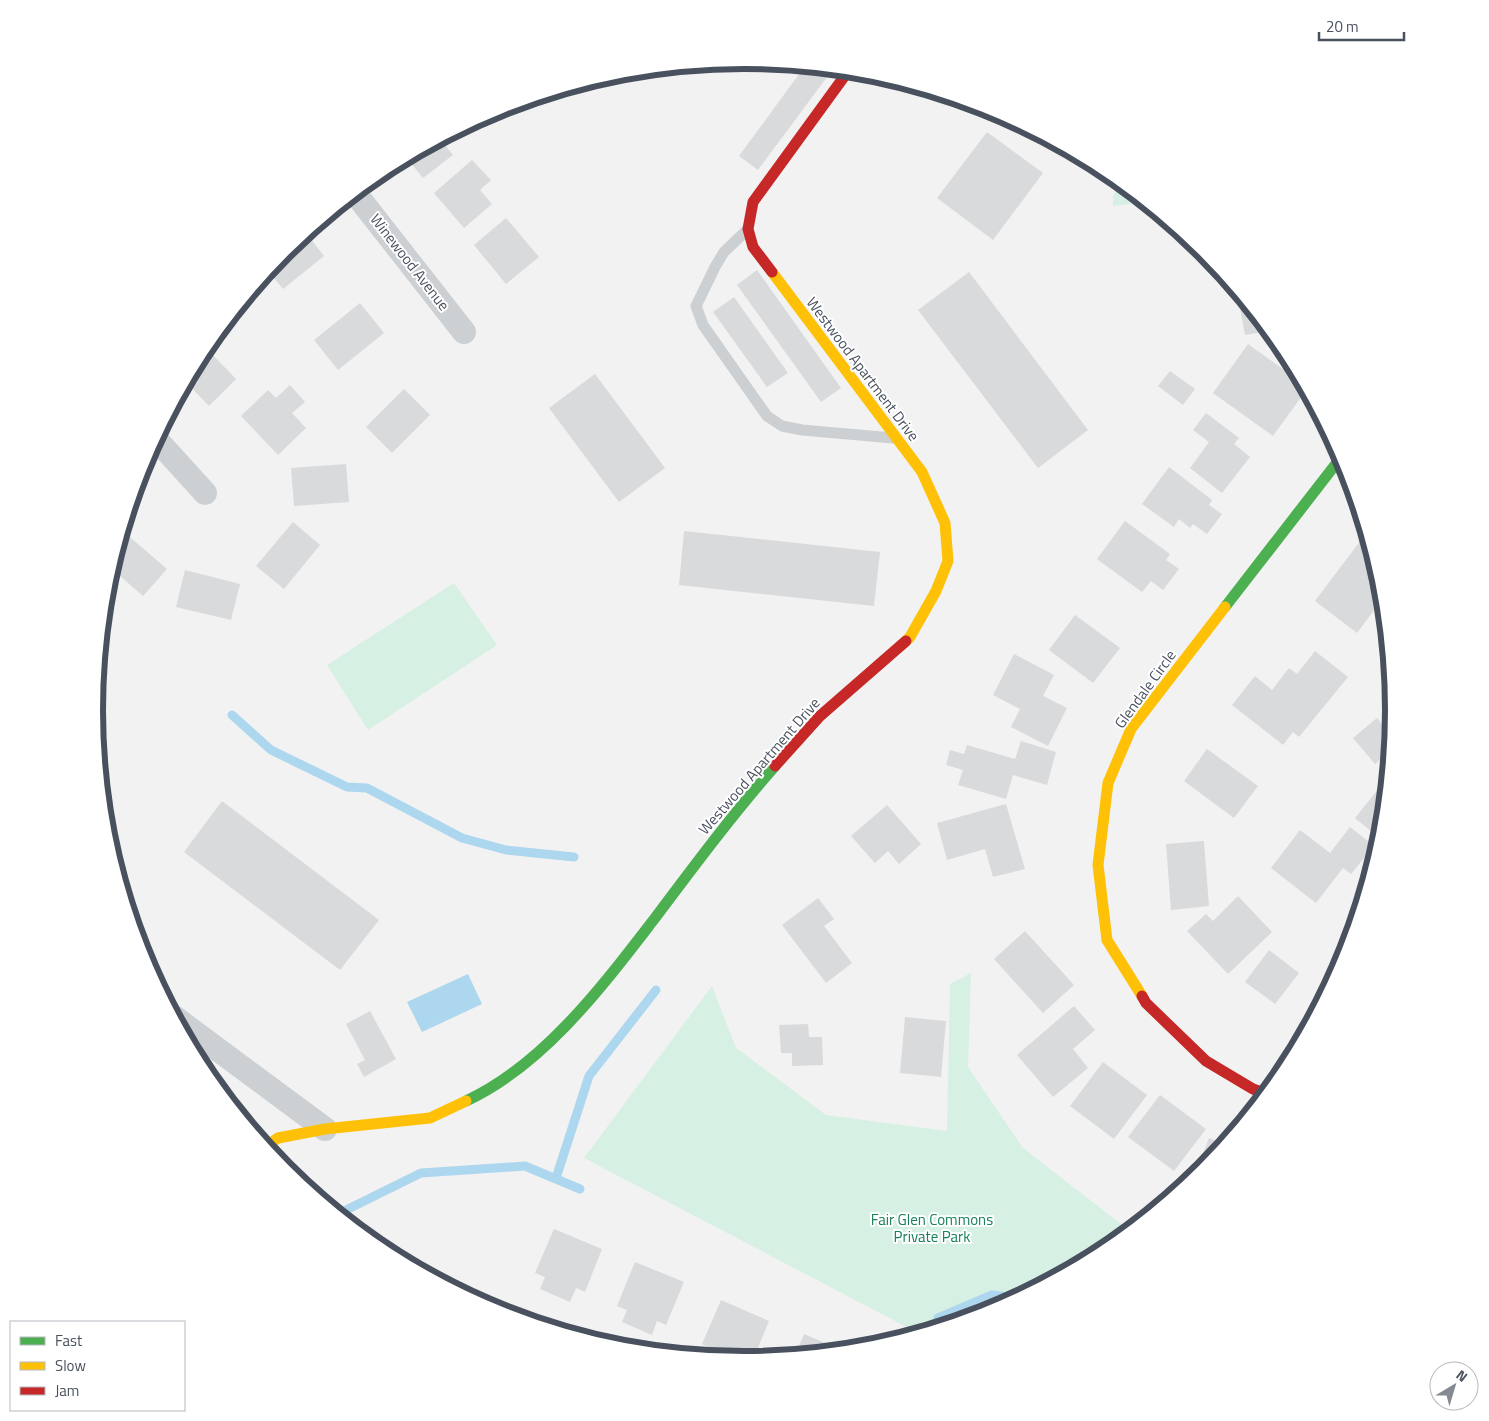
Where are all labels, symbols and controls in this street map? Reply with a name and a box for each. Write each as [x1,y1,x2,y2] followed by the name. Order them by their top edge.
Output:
[1319,10,1404,42] scale bar
[1326,15,1359,38] text: 20 m
[365,209,455,315] street label: Winewood Avenue
[801,292,925,446] street label: Westwood Apartment Drive
[1109,645,1181,733] street label: Glendale Circle
[693,692,825,840] street label: Westwood Apartment Drive
[871,1208,993,1248] park label: Fair Glen Commons Private Park
[10,1321,185,1411] legend
[55,1329,83,1352] text: Fast
[55,1354,86,1377] text: Slow
[1429,1361,1479,1411] north arrow
[1452,1364,1473,1387] text: N
[55,1379,79,1402] text: Jam

